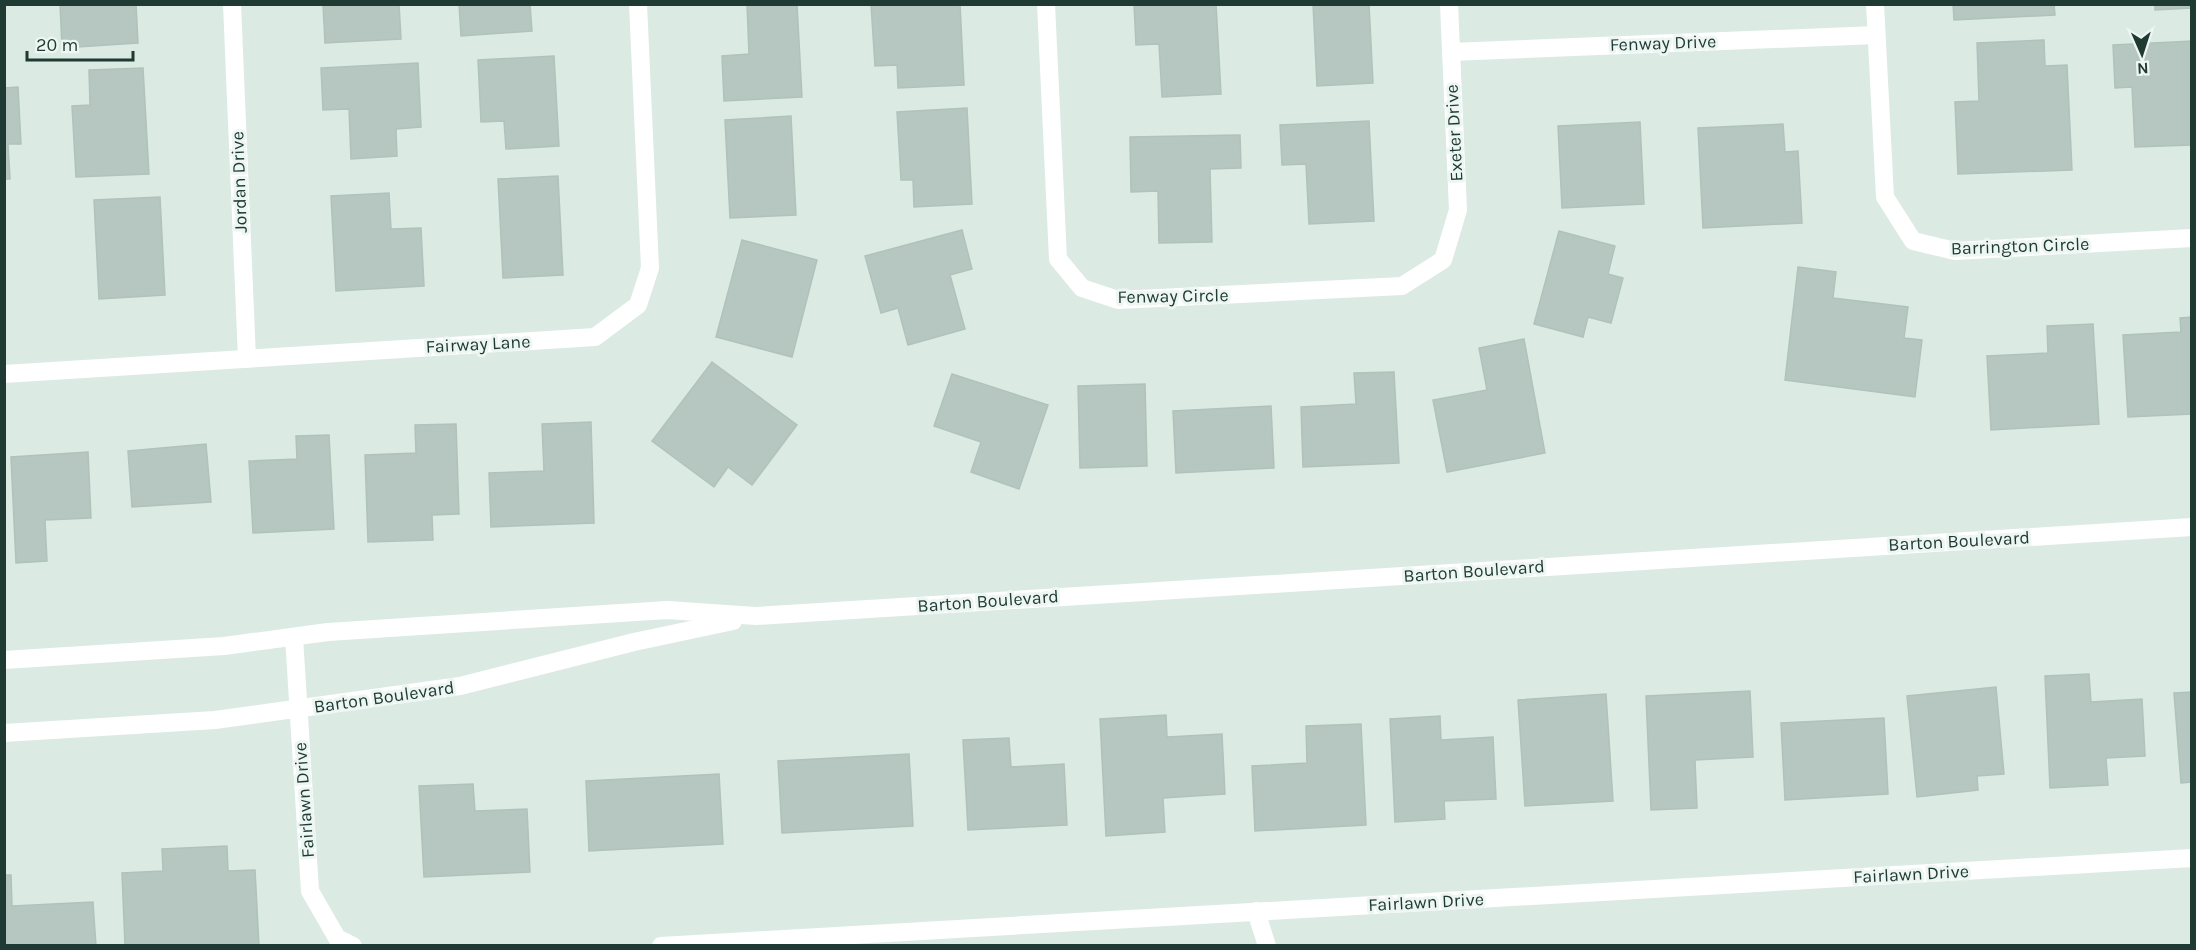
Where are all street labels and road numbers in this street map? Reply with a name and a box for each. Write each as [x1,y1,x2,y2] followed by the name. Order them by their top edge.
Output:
[1609,30,1717,56] street label: Fenway Drive
[1440,84,1468,182] street label: Exeter Drive
[226,131,252,233] street label: Jordan Drive
[1950,233,2090,259] street label: Barrington Circle
[1117,284,1229,308] street label: Fenway Circle
[425,330,531,358] street label: Fairway Lane
[1888,526,2030,556] street label: Barton Boulevard
[1403,555,1545,587] street label: Barton Boulevard
[917,585,1059,617] street label: Barton Boulevard
[312,676,456,718] street label: Barton Boulevard
[289,741,319,859] street label: Fairlawn Drive
[1853,860,1969,888] street label: Fairlawn Drive
[1368,888,1484,916] street label: Fairlawn Drive

